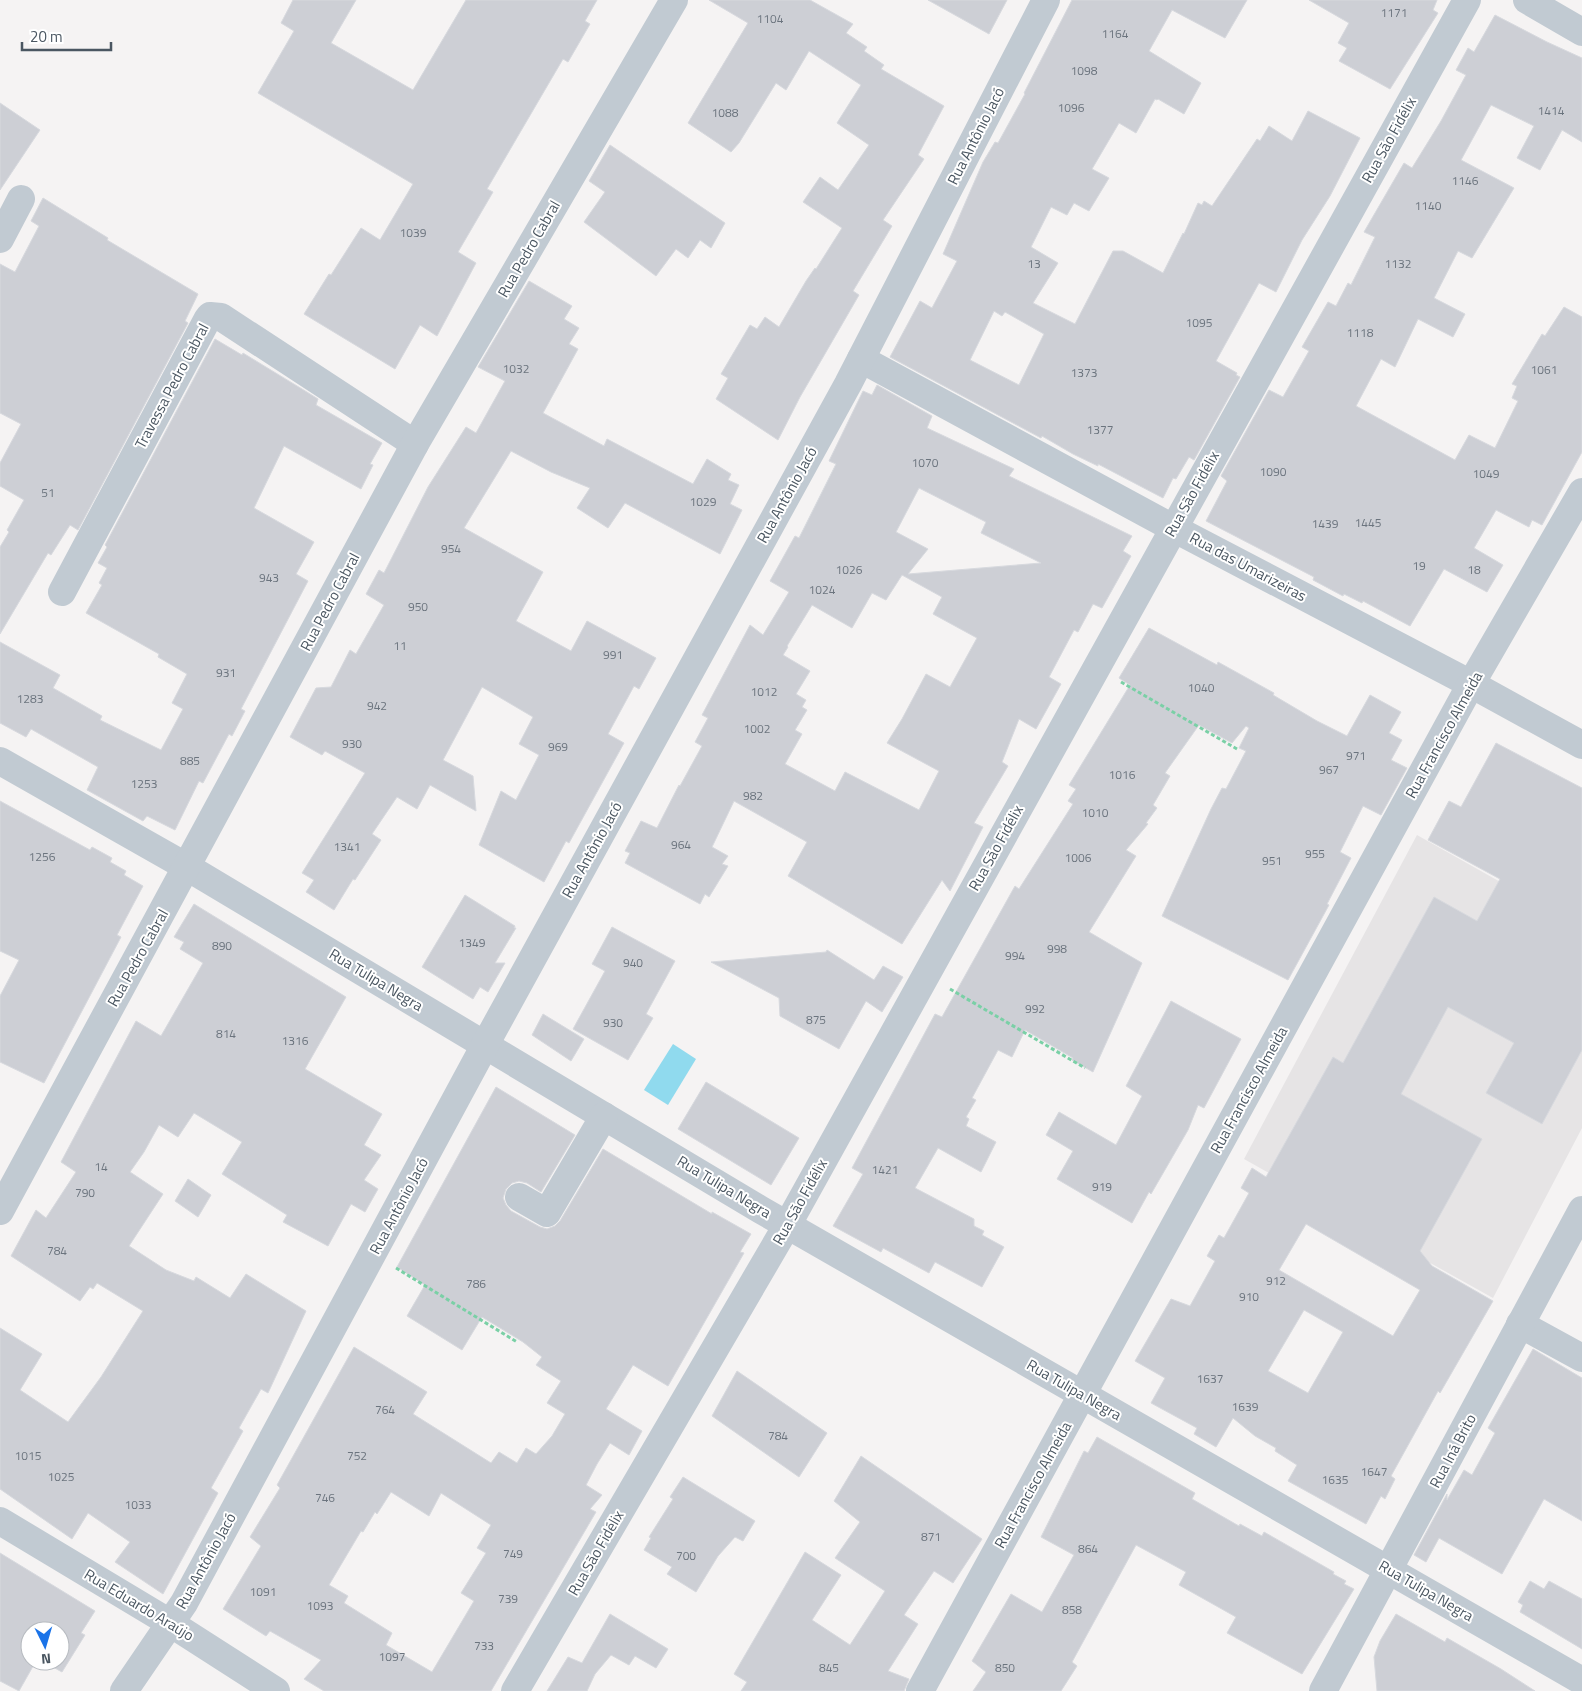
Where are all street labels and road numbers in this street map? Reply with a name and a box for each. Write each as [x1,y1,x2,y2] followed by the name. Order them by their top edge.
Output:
[941,83,1010,189] street label: Rua Antônio Jacó
[1355,92,1422,187] street label: Rua São Fidélix
[492,196,566,301] street label: Rua Pedro Cabral
[129,319,214,453] street label: Travessa Pedro Cabral
[751,442,823,547] street label: Rua Antônio Jacó
[1158,446,1225,541] street label: Rua São Fidélix
[1186,526,1311,607] street label: Rua das Umarizeiras
[294,549,365,655] street label: Rua Pedro Cabral
[1399,667,1488,802] street label: Rua Francisco Almeida
[556,797,628,902] street label: Rua Antônio Jacó
[962,800,1029,895] street label: Rua São Fidélix
[101,905,174,1011] street label: Rua Pedro Cabral
[325,942,428,1017] street label: Rua Tulipa Negra
[1204,1022,1293,1157] street label: Rua Francisco Almeida
[673,1149,776,1224] street label: Rua Tulipa Negra
[363,1153,434,1258] street label: Rua Antônio Jacó
[766,1154,833,1249] street label: Rua São Fidélix
[1023,1353,1126,1426] street label: Rua Tulipa Negra
[1423,1409,1482,1492] street label: Rua Iná Brito
[988,1417,1077,1552] street label: Rua Francisco Almeida
[562,1506,629,1600] street label: Rua São Fidélix
[170,1508,242,1613] street label: Rua Antônio Jacó
[1375,1554,1478,1627] street label: Rua Tulipa Negra
[80,1563,199,1647] street label: Rua Eduardo Araújo

